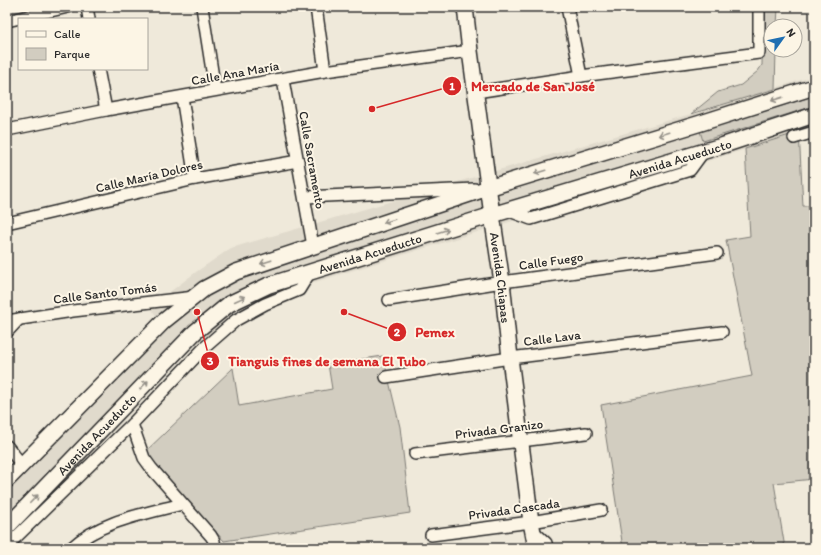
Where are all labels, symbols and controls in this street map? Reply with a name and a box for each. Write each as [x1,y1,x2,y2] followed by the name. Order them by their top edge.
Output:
[18,18,148,70] legend
[763,18,803,58] north arrow
[783,26,798,39] text: N
[54,27,81,41] text: Calle
[54,47,90,61] text: Parque
[190,58,281,88] street label: Calle Ana María
[442,73,603,99] callout: Mercado de San José
[471,78,595,95] text: Mercado de San José
[449,79,455,93] text: 1
[771,95,783,103] one-way arrow
[296,110,328,211] street label: Calle Sacramento
[658,131,671,138] one-way arrow
[626,135,734,181] street label: Avenida Acueducto
[94,156,204,196] street label: Calle María Dolores
[533,169,546,176] one-way arrow
[384,217,396,225] one-way arrow
[436,226,448,234] one-way arrow
[317,230,424,277] street label: Avenida Acueducto
[487,231,514,324] street label: Avenida Chiapas
[518,249,585,273] street label: Calle Fuego
[260,258,272,266] one-way arrow
[52,279,158,307] street label: Calle Santo Tomás
[234,295,246,302] one-way arrow
[387,319,462,345] callout: Pemex
[415,324,455,341] text: Pemex
[394,325,401,339] text: 2
[522,327,582,349] street label: Calle Lava
[200,348,434,374] callout: Tianguis fines de semana El Tubo
[227,353,426,370] text: Tianguis fines de semana El Tubo
[207,354,214,368] text: 3
[139,380,149,390] one-way arrow
[54,390,139,478] street label: Avenida Acueducto
[454,416,544,442] street label: Privada Granizo
[29,494,39,504] one-way arrow
[467,495,561,523] street label: Privada Cascada

